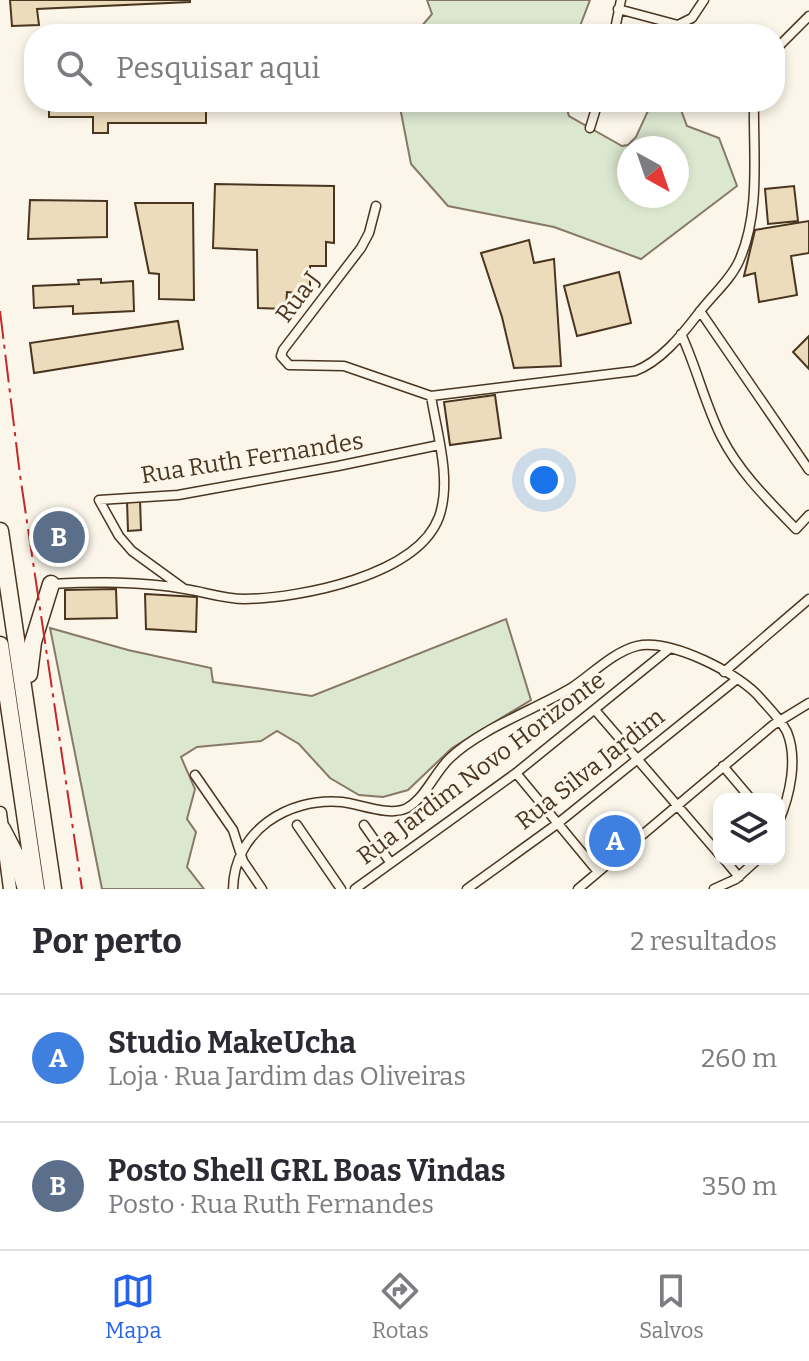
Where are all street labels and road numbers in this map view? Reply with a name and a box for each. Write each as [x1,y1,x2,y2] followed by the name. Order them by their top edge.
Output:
[270,266,326,328] street label: Rua J
[139,427,365,489] street label: Rua Ruth Fernandes
[352,666,610,870] street label: Rua Jardim Novo Horizonte
[510,702,670,836] street label: Rua Silva Jardim

